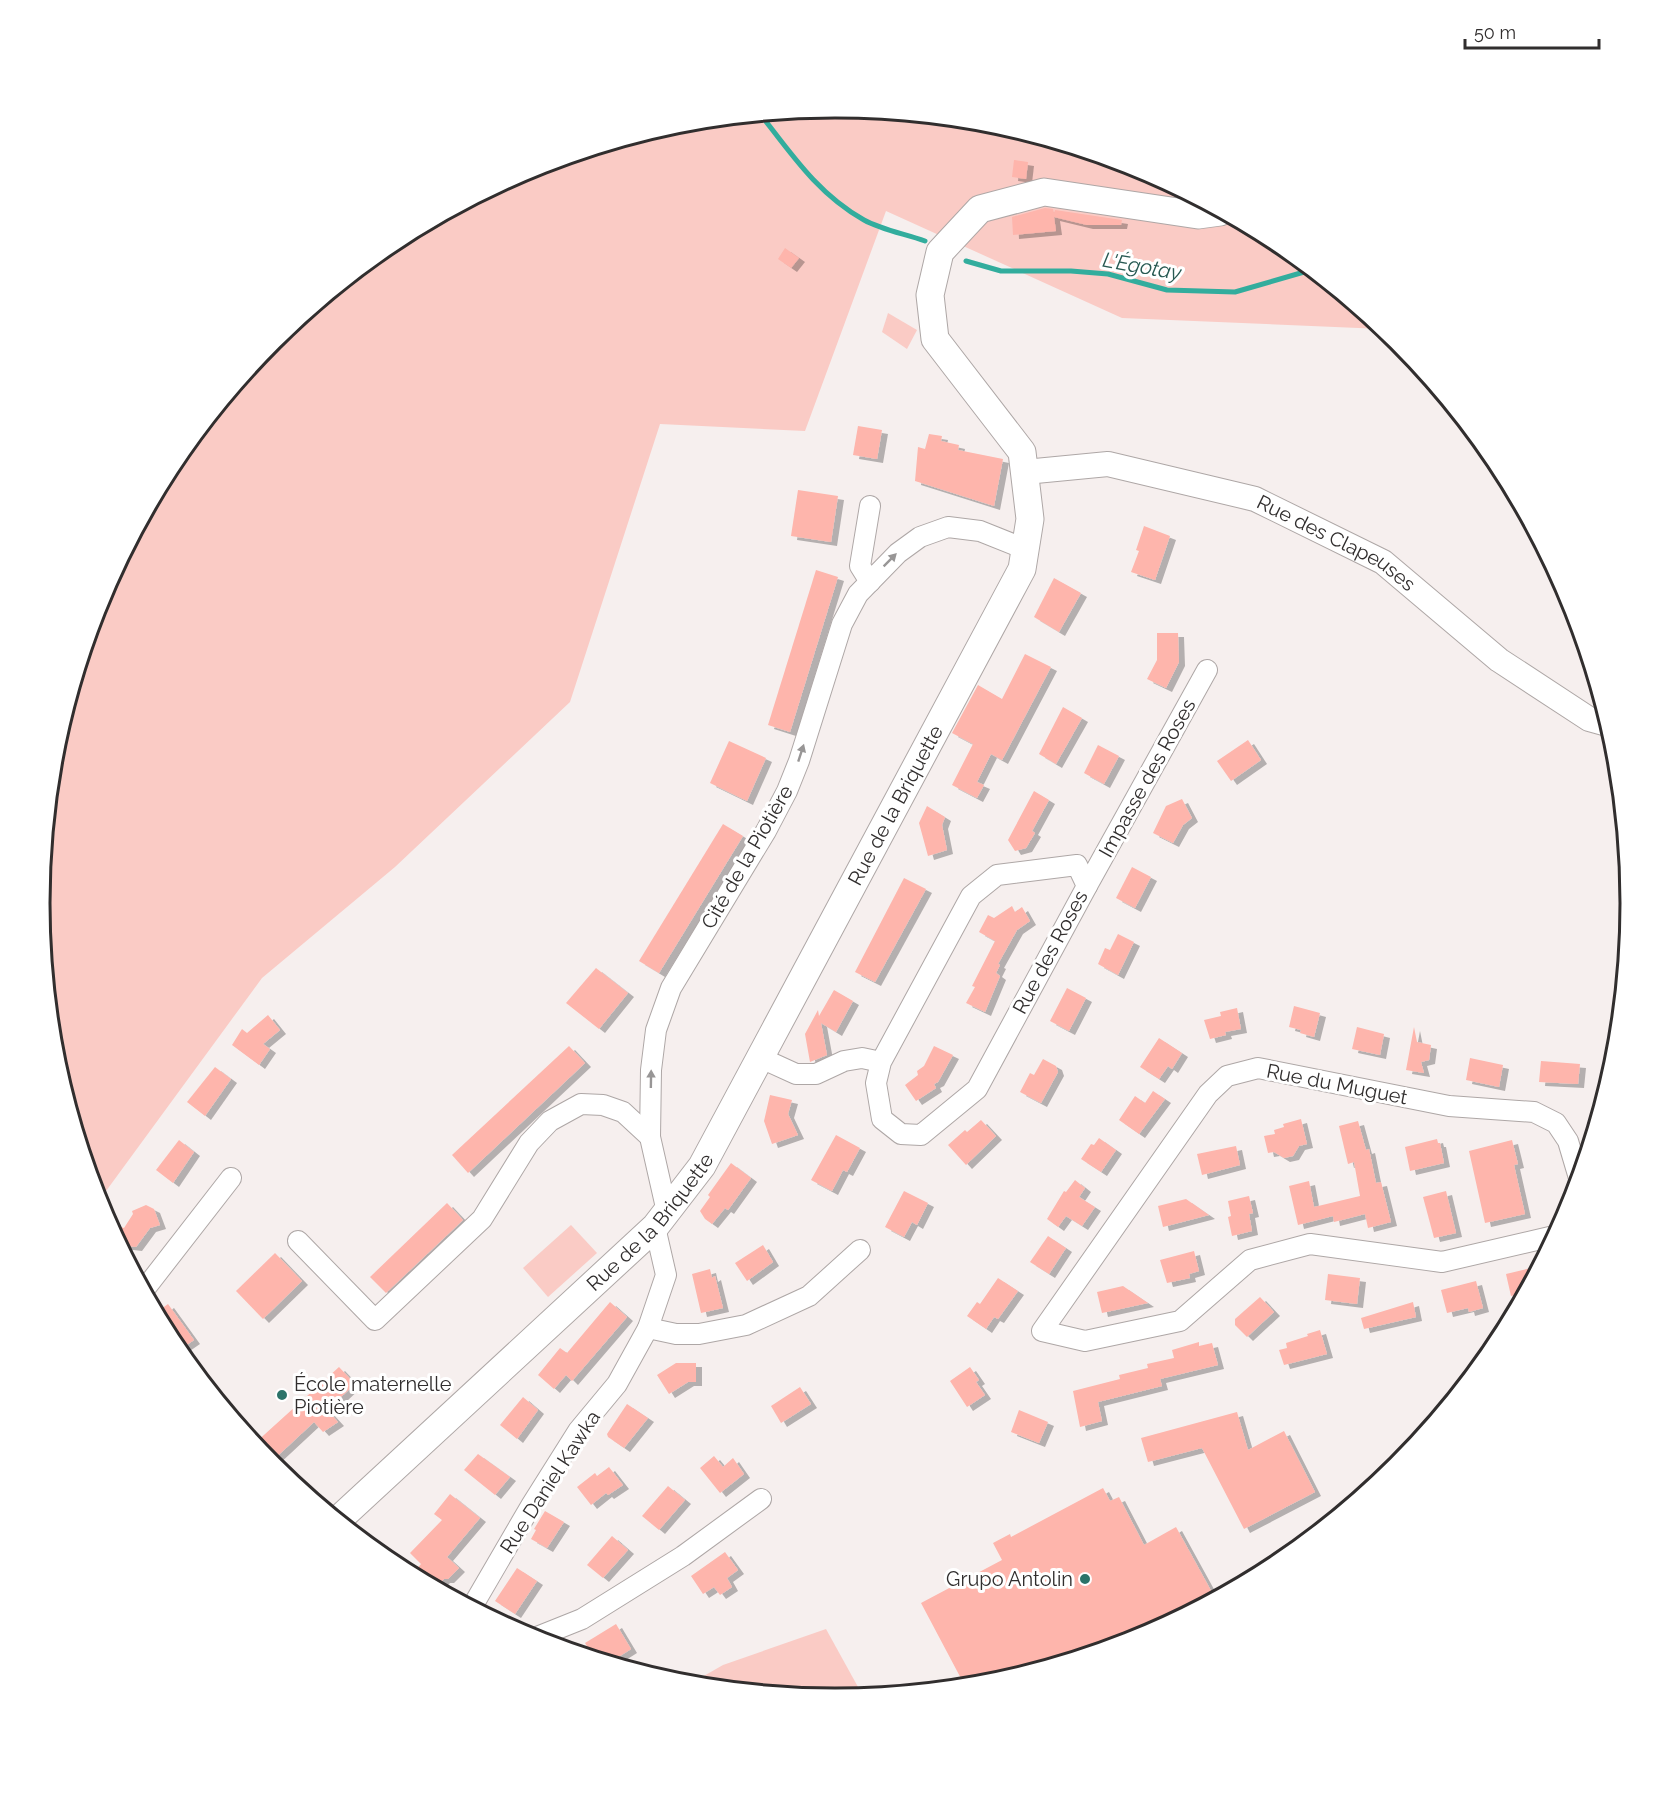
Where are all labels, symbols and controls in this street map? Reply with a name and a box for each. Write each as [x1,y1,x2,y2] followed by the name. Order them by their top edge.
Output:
[1465,12,1598,50] scale bar
[1474,22,1516,43] text: 50 m
[1101,247,1184,285] water label: L'Égotay
[1253,490,1420,596] street label: Rue des Clapeuses
[883,554,897,568] one-way arrow
[1094,695,1200,861] street label: Impasse des Roses
[843,721,948,889] street label: Rue de la Briquette
[797,744,807,762] one-way arrow
[696,781,798,933] street label: Cité de la Piotière
[1007,886,1093,1018] street label: Rue des Roses
[1264,1059,1410,1109] street label: Rue du Muguet
[646,1069,656,1088] one-way arrow
[582,1149,719,1296] street label: Rue de la Briquette
[294,1372,452,1419] place label: École maternelle Piotière
[275,1388,289,1402] marker: École maternelle Piotière
[495,1406,605,1558] street label: Rue Daniel Kawka
[946,1567,1073,1591] place label: Grupo Antolin
[1078,1572,1092,1586] marker: Grupo Antolin

